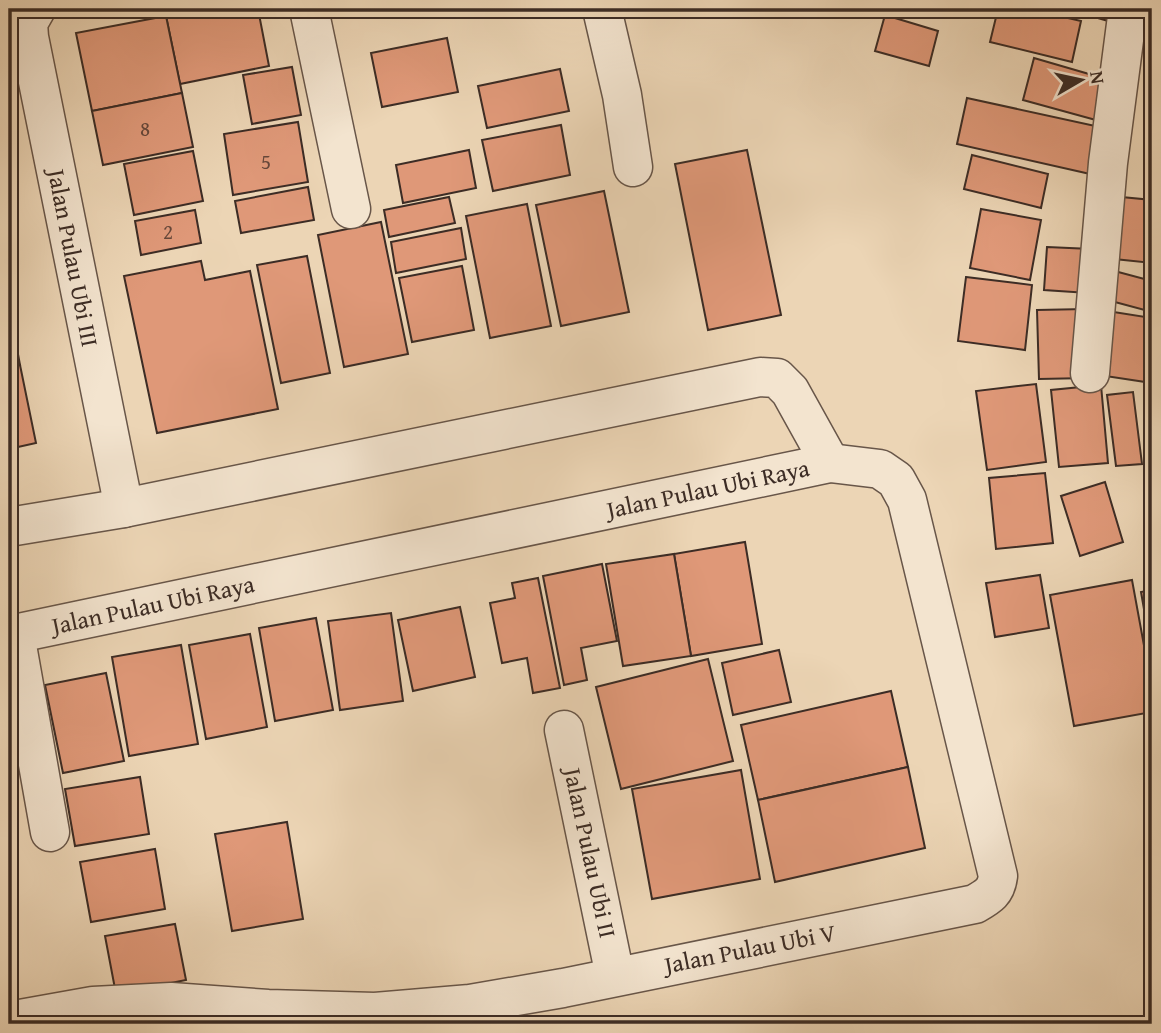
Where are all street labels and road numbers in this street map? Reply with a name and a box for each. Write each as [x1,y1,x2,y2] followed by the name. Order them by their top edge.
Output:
[39,163,108,350] street label: Jalan Pulau Ubi III
[600,450,813,528] street label: Jalan Pulau Ubi Raya
[45,566,258,644] street label: Jalan Pulau Ubi Raya
[555,762,626,941] street label: Jalan Pulau Ubi II
[658,915,839,983] street label: Jalan Pulau Ubi V

